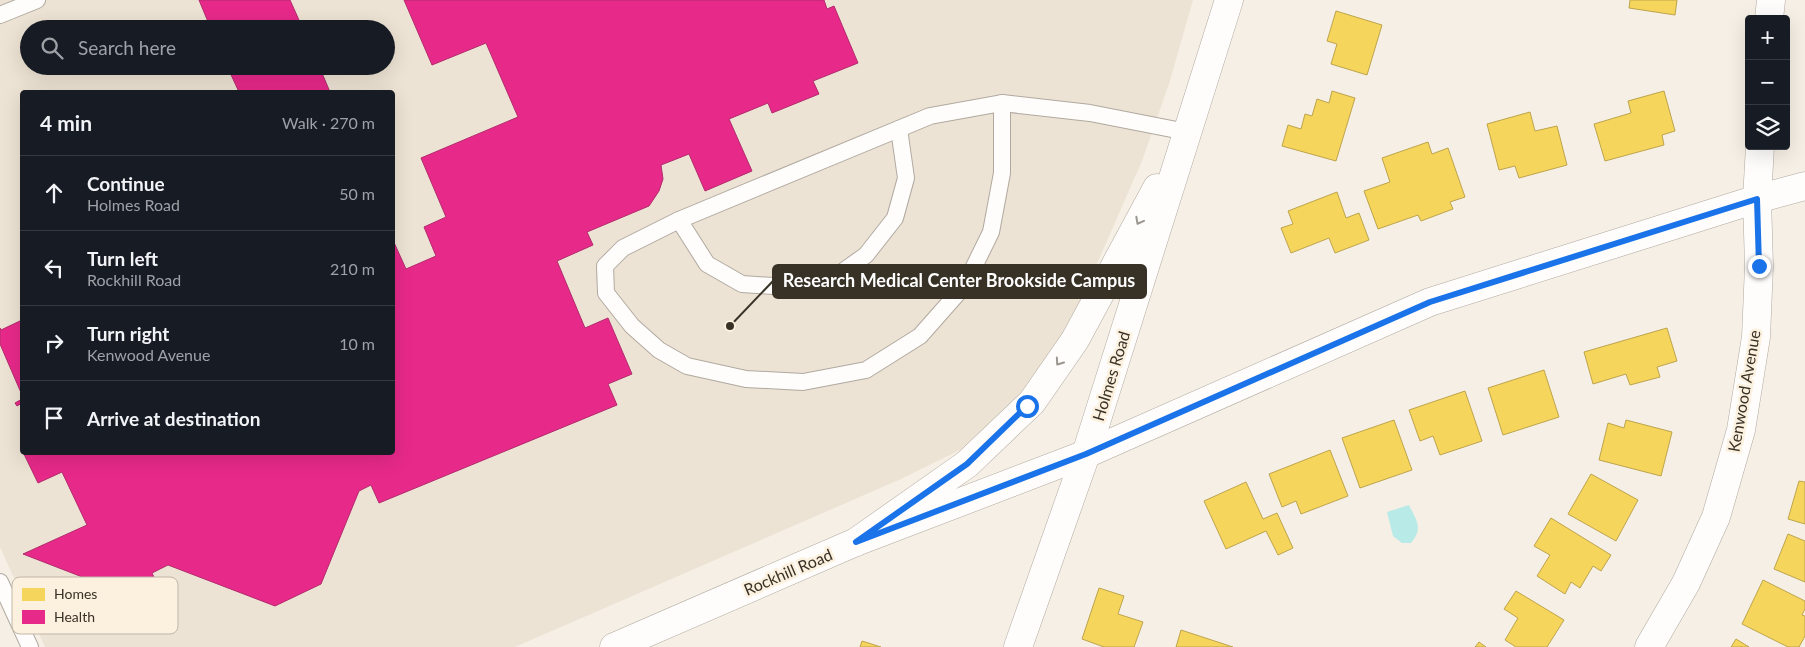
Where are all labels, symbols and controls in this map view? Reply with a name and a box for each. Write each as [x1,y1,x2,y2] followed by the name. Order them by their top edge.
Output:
[1745,15,1790,150] map controls
[1745,15,1790,60] button: +
[20,20,395,75] search box
[38,34,66,62] icon: search
[78,36,176,59] text: Search here
[1745,60,1790,105] button: −
[1745,105,1790,150] button: layers
[40,110,92,135] text: 4 min
[282,113,375,132] text: Walk · 270 m
[87,172,165,195] text: Continue
[40,179,68,207] icon: ahead
[339,184,375,203] text: 50 m
[87,195,180,214] text: Holmes Road
[1135,215,1145,224] one-way arrow
[87,247,158,270] text: Turn left
[40,254,68,282] icon: left
[1748,255,1771,278] route end
[330,259,375,278] text: 210 m
[773,265,1146,298] callout: Research Medical Center Brookside Campus
[783,269,1135,291] text: Research Medical Center Brookside Campus
[87,270,181,289] text: Rockhill Road
[87,322,169,345] text: Turn right
[1723,328,1764,453] street label: Kenwood Avenue
[40,329,68,357] icon: right
[1088,329,1133,423] street label: Holmes Road
[339,334,375,353] text: 10 m
[87,345,210,364] text: Kenwood Avenue
[1056,356,1065,366] one-way arrow
[1016,395,1039,418] route start
[40,404,68,432] icon: arrive
[87,407,260,430] text: Arrive at destination
[741,544,835,599] street label: Rockhill Road
[12,577,178,634] legend
[54,585,97,602] text: Homes
[54,608,95,625] text: Health

